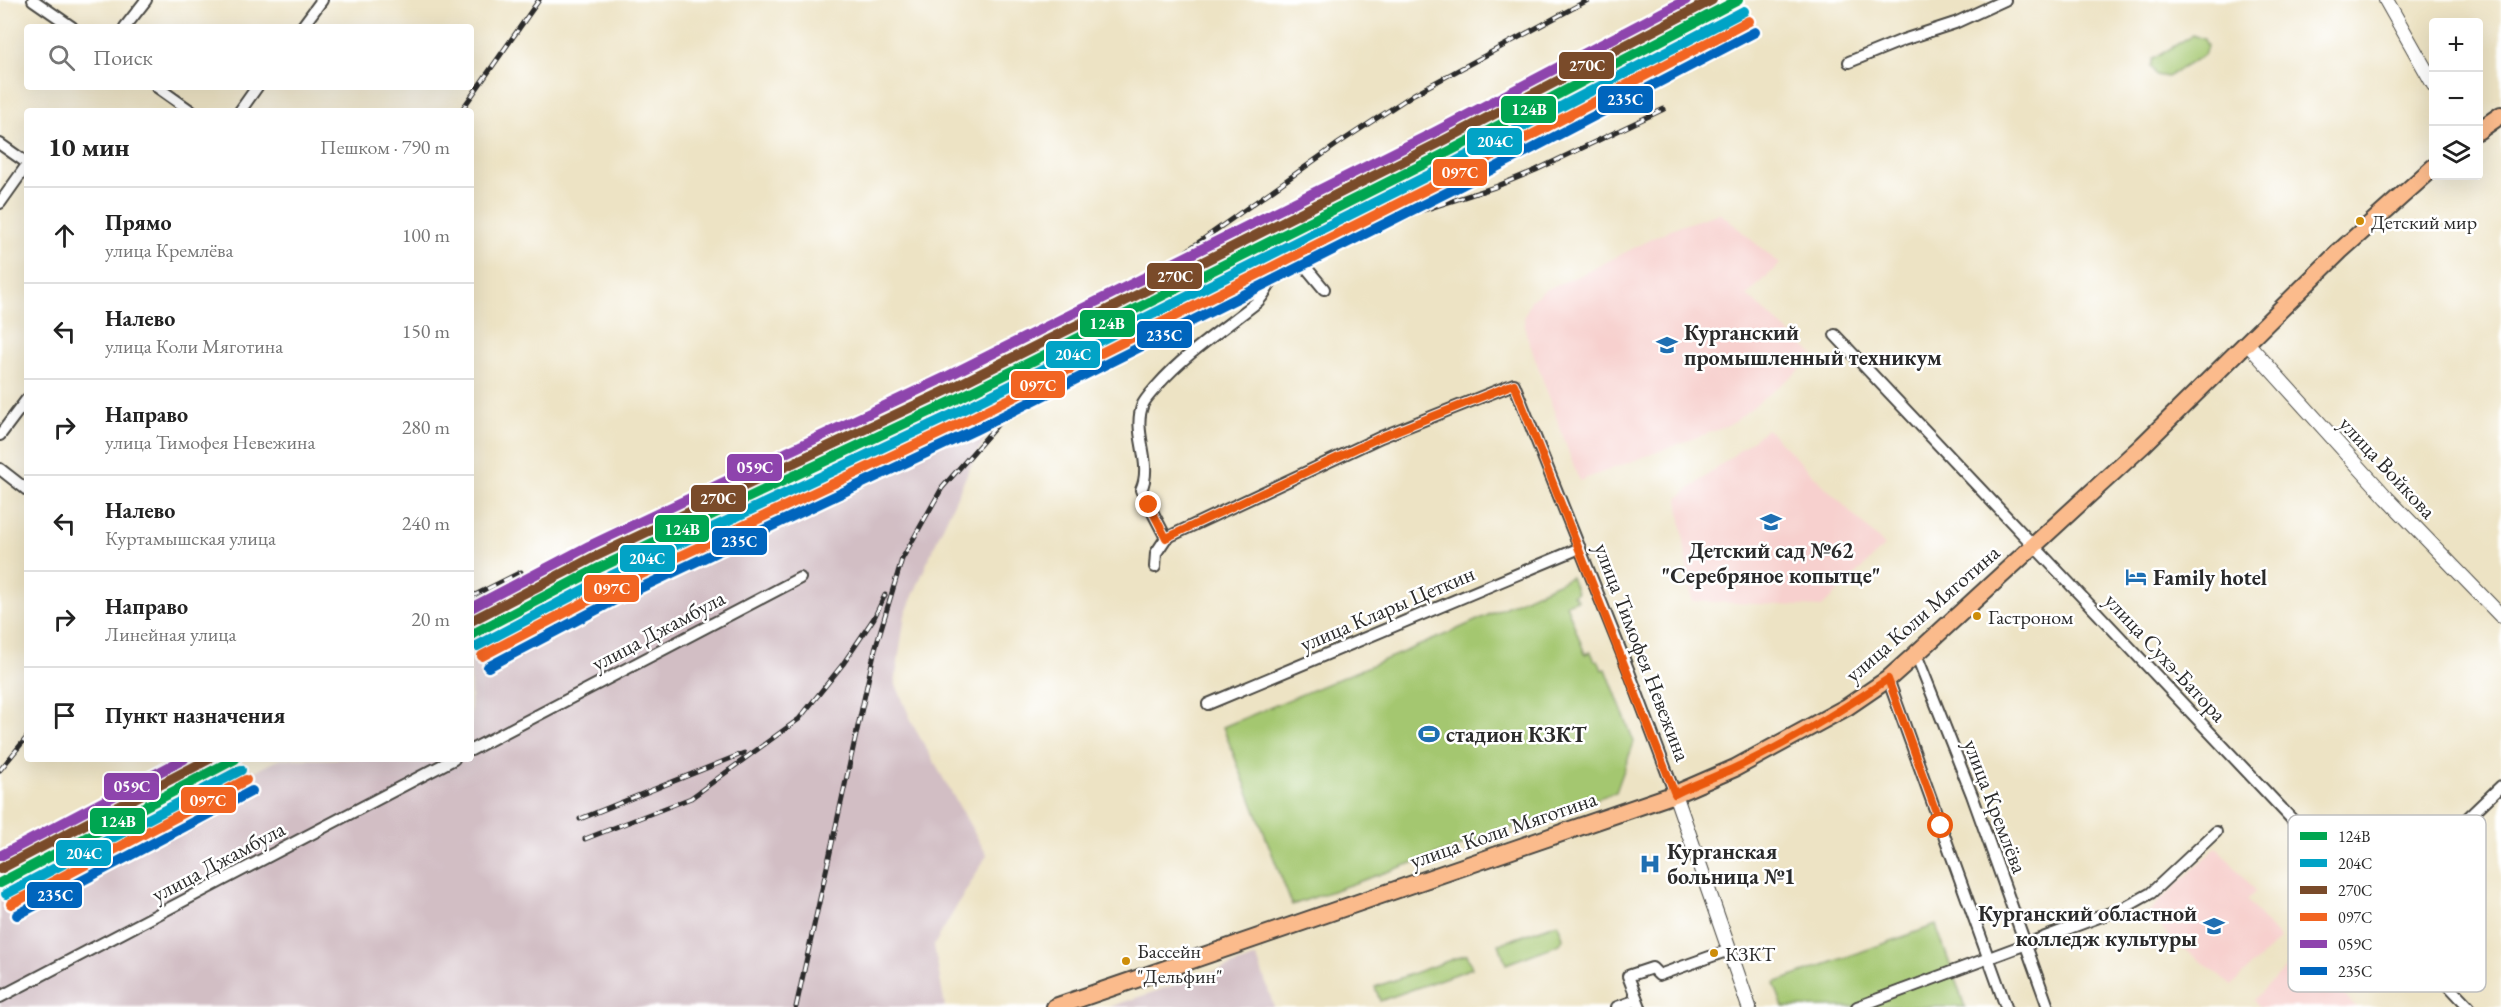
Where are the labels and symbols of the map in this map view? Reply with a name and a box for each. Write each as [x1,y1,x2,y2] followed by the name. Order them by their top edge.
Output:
[1558,51,1615,80] line badge: 270С
[1569,55,1605,76] text: 270С
[1597,85,1654,114] line badge: 235С
[1607,89,1643,110] text: 235С
[1500,95,1557,124] line badge: 124В
[1511,99,1547,120] text: 124В
[1466,127,1523,156] line badge: 204С
[1477,131,1513,152] text: 204С
[1432,158,1488,187] line badge: 097С
[1442,162,1478,183] text: 097С
[2371,209,2477,235] place label: Детский мир
[2354,215,2366,227] marker: Детский мир
[1146,262,1203,290] line badge: 270С
[1157,266,1193,287] text: 270С
[1079,309,1136,338] line badge: 124В
[1089,313,1125,334] text: 124В
[1684,318,1942,372] place label: Курганский промышленный техникум
[1136,320,1193,349] line badge: 235С
[1146,325,1182,346] text: 235С
[1655,333,1679,357] school or university icon: Курганский промышленный техникум
[1045,340,1101,369] line badge: 204С
[1055,344,1091,365] text: 204С
[1010,370,1066,399] line badge: 097С
[1020,375,1056,396] text: 097С
[2333,410,2443,525] street label: улица Войкова
[726,453,783,482] line badge: 059С
[737,457,773,478] text: 059С
[690,484,747,513] line badge: 270С
[700,488,736,509] text: 270С
[1135,491,1161,517] route end
[1759,510,1783,534] school or university icon: Детский сад №62 "Серебряное копытце"
[654,514,710,543] line badge: 124В
[664,519,700,540] text: 124В
[711,527,768,556] line badge: 235С
[721,531,757,552] text: 235С
[1661,536,1881,590] place label: Детский сад №62 "Серебряное копытце"
[1839,538,2006,689] street label: улица Коли Мяготина
[1588,539,1698,766] street label: улица Тимофея Невежина
[619,544,676,573] line badge: 204С
[629,548,665,569] text: 204С
[1295,559,1479,658] street label: улица Клары Цеткин
[2153,563,2267,592] place label: Family hotel
[2124,565,2148,589] hotel icon: Family hotel
[583,574,640,603] line badge: 097С
[594,578,630,599] text: 097С
[586,583,730,678] street label: улица Джамбула
[2098,587,2233,728] street label: улица Сухэ-Батора
[1988,604,2074,630] place label: Гастроном
[1971,610,1983,622] marker: Гастроном
[1446,720,1587,749] place label: стадион КЗКТ
[1417,722,1441,746] sports icon: стадион КЗКТ
[1957,735,2034,878] street label: улица Кремлёва
[103,772,160,801] line badge: 059С
[114,776,150,797] text: 059С
[1406,784,1601,875] street label: улица Коли Мяготина
[180,786,237,814] line badge: 097С
[190,790,226,811] text: 097С
[89,807,146,835] line badge: 124В
[100,811,136,832] text: 124В
[1927,812,1953,838] route start
[146,814,290,909] street label: улица Джамбула
[2288,815,2486,992] legend
[2338,826,2370,847] text: 124В
[1667,837,1795,891] place label: Курганская больница №1
[55,839,112,867] line badge: 204С
[66,843,102,864] text: 204С
[1638,852,1662,876] hospital icon: Курганская больница №1
[2338,853,2372,874] text: 204С
[2338,880,2372,901] text: 270С
[26,881,83,909] line badge: 235С
[37,885,73,906] text: 235С
[1978,899,2197,953] place label: Курганский областной колледж культуры
[2338,907,2372,928] text: 097С
[2202,914,2226,938] school or university icon: Курганский областной колледж культуры
[2338,934,2372,955] text: 059С
[1137,938,1222,989] place label: Бассейн "Дельфин"
[1725,941,1776,967] place label: КЗКТ
[1708,947,1720,959] marker: КЗКТ
[1120,955,1132,967] marker: Бассейн "Дельфин"
[2338,961,2372,982] text: 235С

